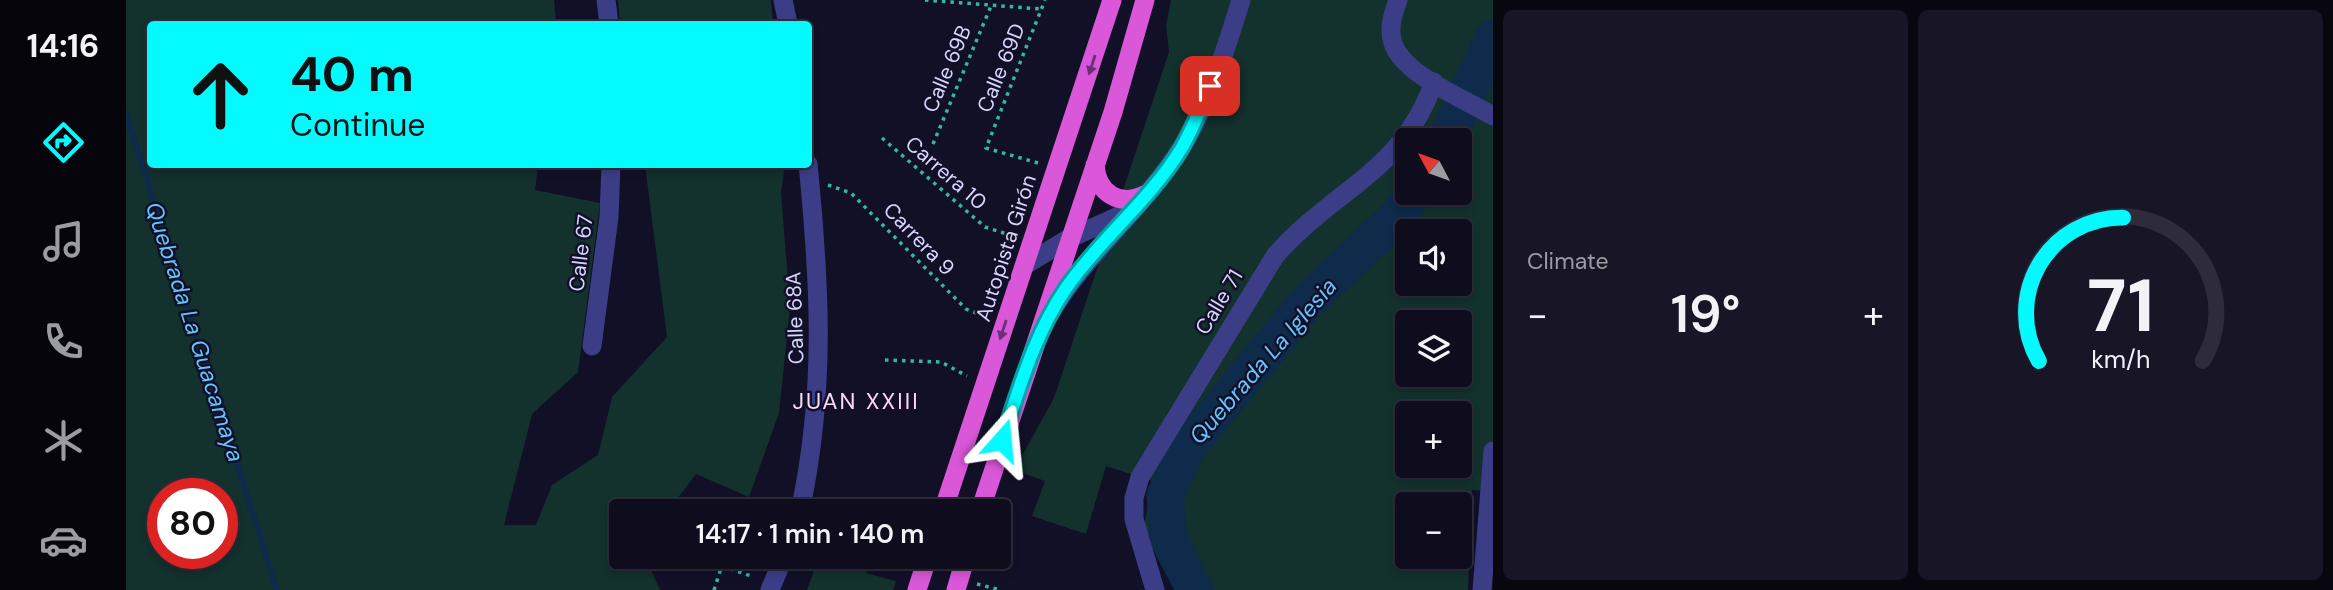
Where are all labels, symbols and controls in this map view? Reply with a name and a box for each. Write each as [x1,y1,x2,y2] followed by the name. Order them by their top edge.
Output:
[970,19,1032,117] street label: Calle 69D
[916,21,978,117] street label: Calle 69B
[27,25,99,67] text: 14:16
[290,42,414,106] text: 40 m
[175,49,266,140] icon: ahead
[1086,55,1096,76] one-way arrow
[1180,56,1240,116] pin
[1191,67,1229,105] icon: arrive
[290,104,425,146] text: Continue
[39,118,88,167] icon: directions
[1395,128,1472,205] north arrow
[1395,128,1472,569] map controls
[899,130,993,216] street label: Carrera 10
[969,171,1043,325] street label: Autopista Girón
[877,196,961,282] street label: Carrera 9
[139,198,251,466] water label: Quebrada La Guacamaya
[562,213,600,293] street label: Calle 67
[39,217,88,266] icon: music
[1395,219,1472,296] button: sound
[1527,246,1609,276] text: Climate
[2087,259,2154,354] text: 71
[1189,264,1249,340] street label: Calle 71
[779,271,811,365] street label: Calle 68A
[1183,272,1343,450] water label: Quebrada La Iglesia
[1671,280,1740,348] text: 19°
[1527,290,1548,340] text: −
[1863,290,1884,340] text: +
[1395,310,1472,387] button: layers
[39,317,88,366] icon: phone
[997,320,1008,341] one-way arrow
[2091,343,2150,376] text: km/h
[792,386,920,416] district label: JUAN XXIII
[1395,401,1472,478] button: +
[965,403,1039,477] position arrow
[39,416,88,465] icon: climate
[147,478,238,569] speed limit sign: 80
[1395,492,1472,569] button: −
[39,516,88,565] icon: car
[696,517,924,551] text: 14:17 · 1 min · 140 m

